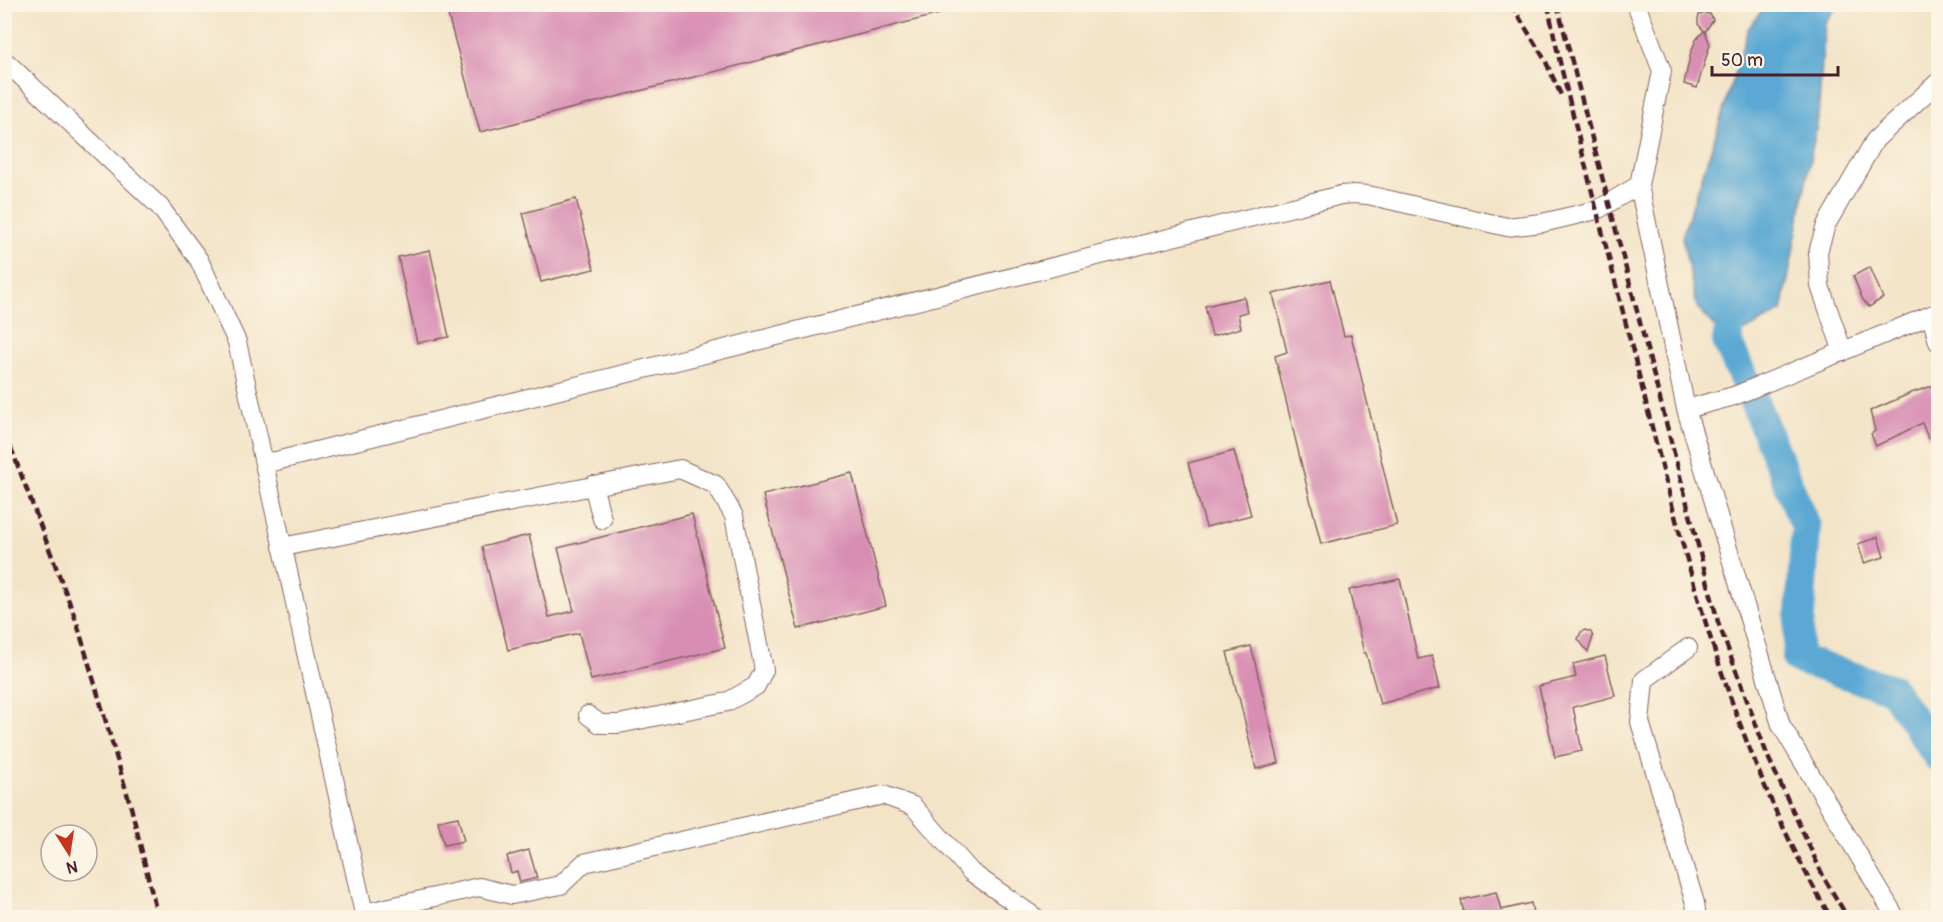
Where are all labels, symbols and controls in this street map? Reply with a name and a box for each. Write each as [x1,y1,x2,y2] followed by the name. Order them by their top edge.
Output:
[1712,39,1838,77] scale bar
[1721,49,1763,72] text: 50 m
[39,823,99,883] north arrow
[64,856,79,878] text: N

